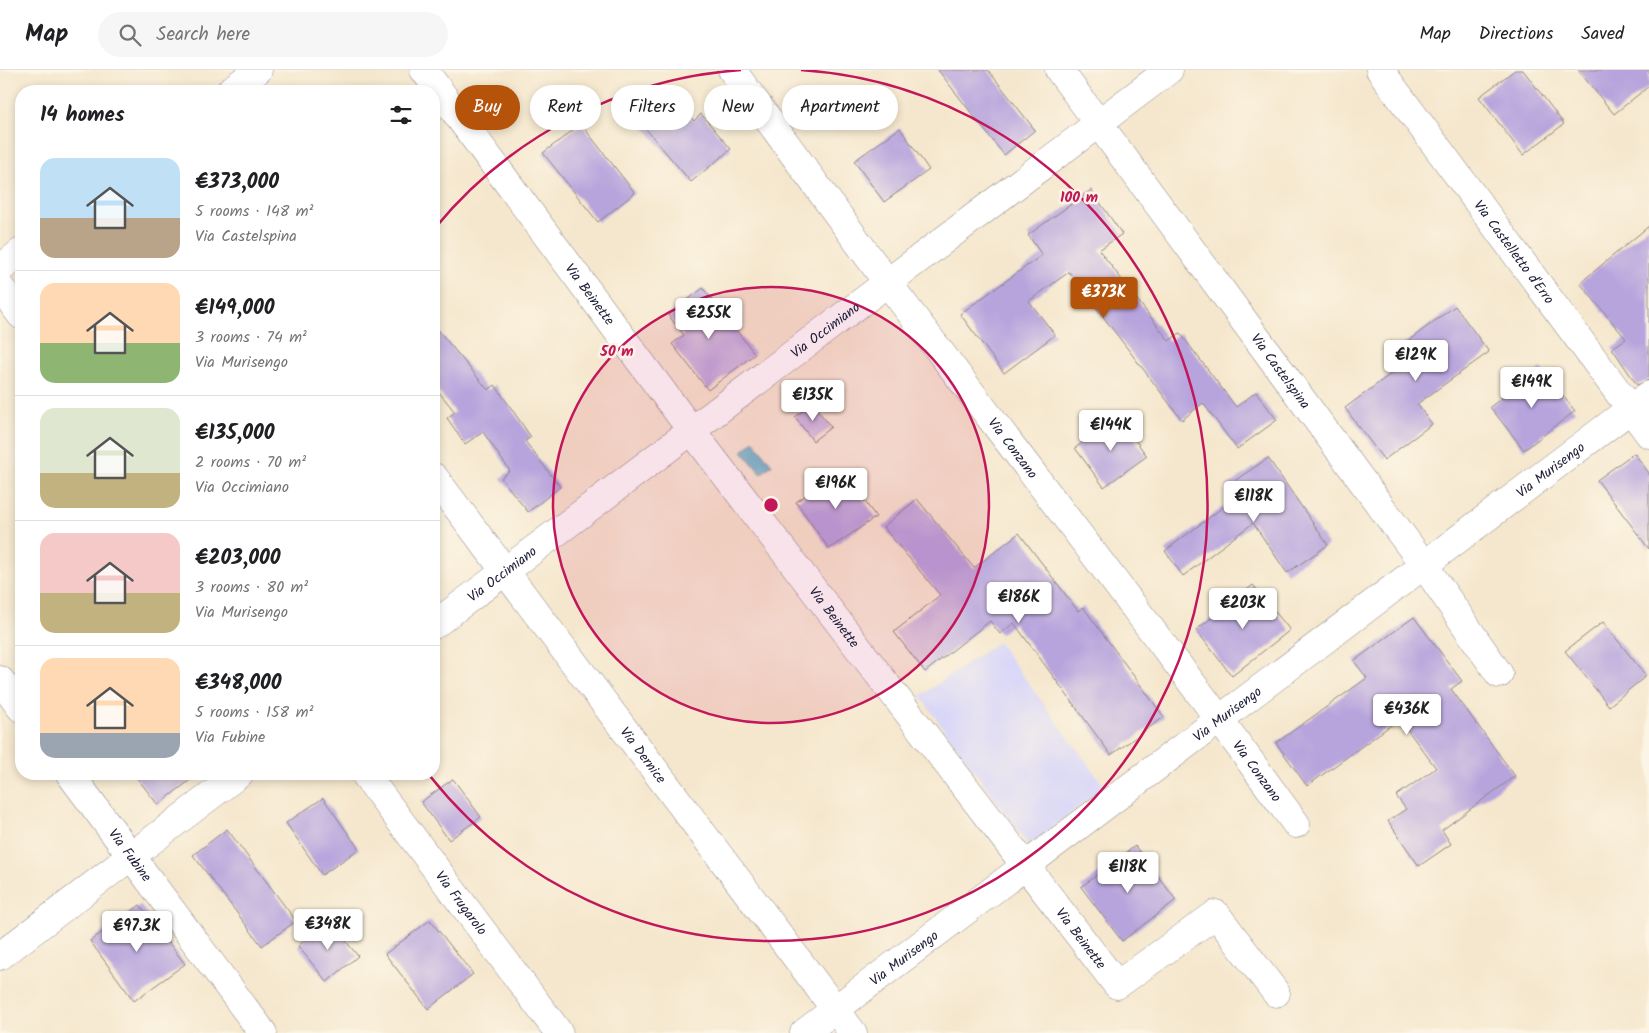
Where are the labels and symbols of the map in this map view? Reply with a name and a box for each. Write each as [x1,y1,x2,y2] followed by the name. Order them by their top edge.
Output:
[1060,186,1098,210] text: 100 m
[1468,196,1559,309] street label: Via Castelletto d'Erro
[559,259,620,331] street label: Via Beinette
[1069,276,1139,319] pin: €373K
[786,297,865,364] street label: Via Occimiano
[674,298,744,340] pin: €255K
[1245,329,1315,414] street label: Via Castelspina
[599,340,634,364] text: 50 m
[1381,340,1451,382] pin: €129K
[1497,366,1567,409] pin: €149K
[778,380,848,422] pin: €135K
[1076,410,1146,452] pin: €144K
[982,413,1043,484] street label: Via Conzano
[1512,437,1590,504] street label: Via Murisengo
[801,468,871,510] pin: €196K
[1219,480,1289,523] pin: €118K
[762,496,780,514] centre of rings
[463,541,542,608] street label: Via Occimiano
[803,582,865,654] street label: Via Beinette
[984,582,1054,624] pin: €186K
[1208,588,1278,630] pin: €203K
[1188,681,1267,748] street label: Via Murisengo
[1372,694,1442,736] pin: €436K
[614,722,672,789] street label: Via Dernice
[1226,736,1287,807] street label: Via Conzano
[102,824,157,887] street label: Via Fubine
[1093,852,1163,894] pin: €118K
[429,867,492,940] street label: Via Frugarolo
[1050,903,1112,975] street label: Via Beinette
[293,908,363,951] pin: €348K
[96,910,178,953] pin: €97.3K
[865,925,944,992] street label: Via Murisengo

